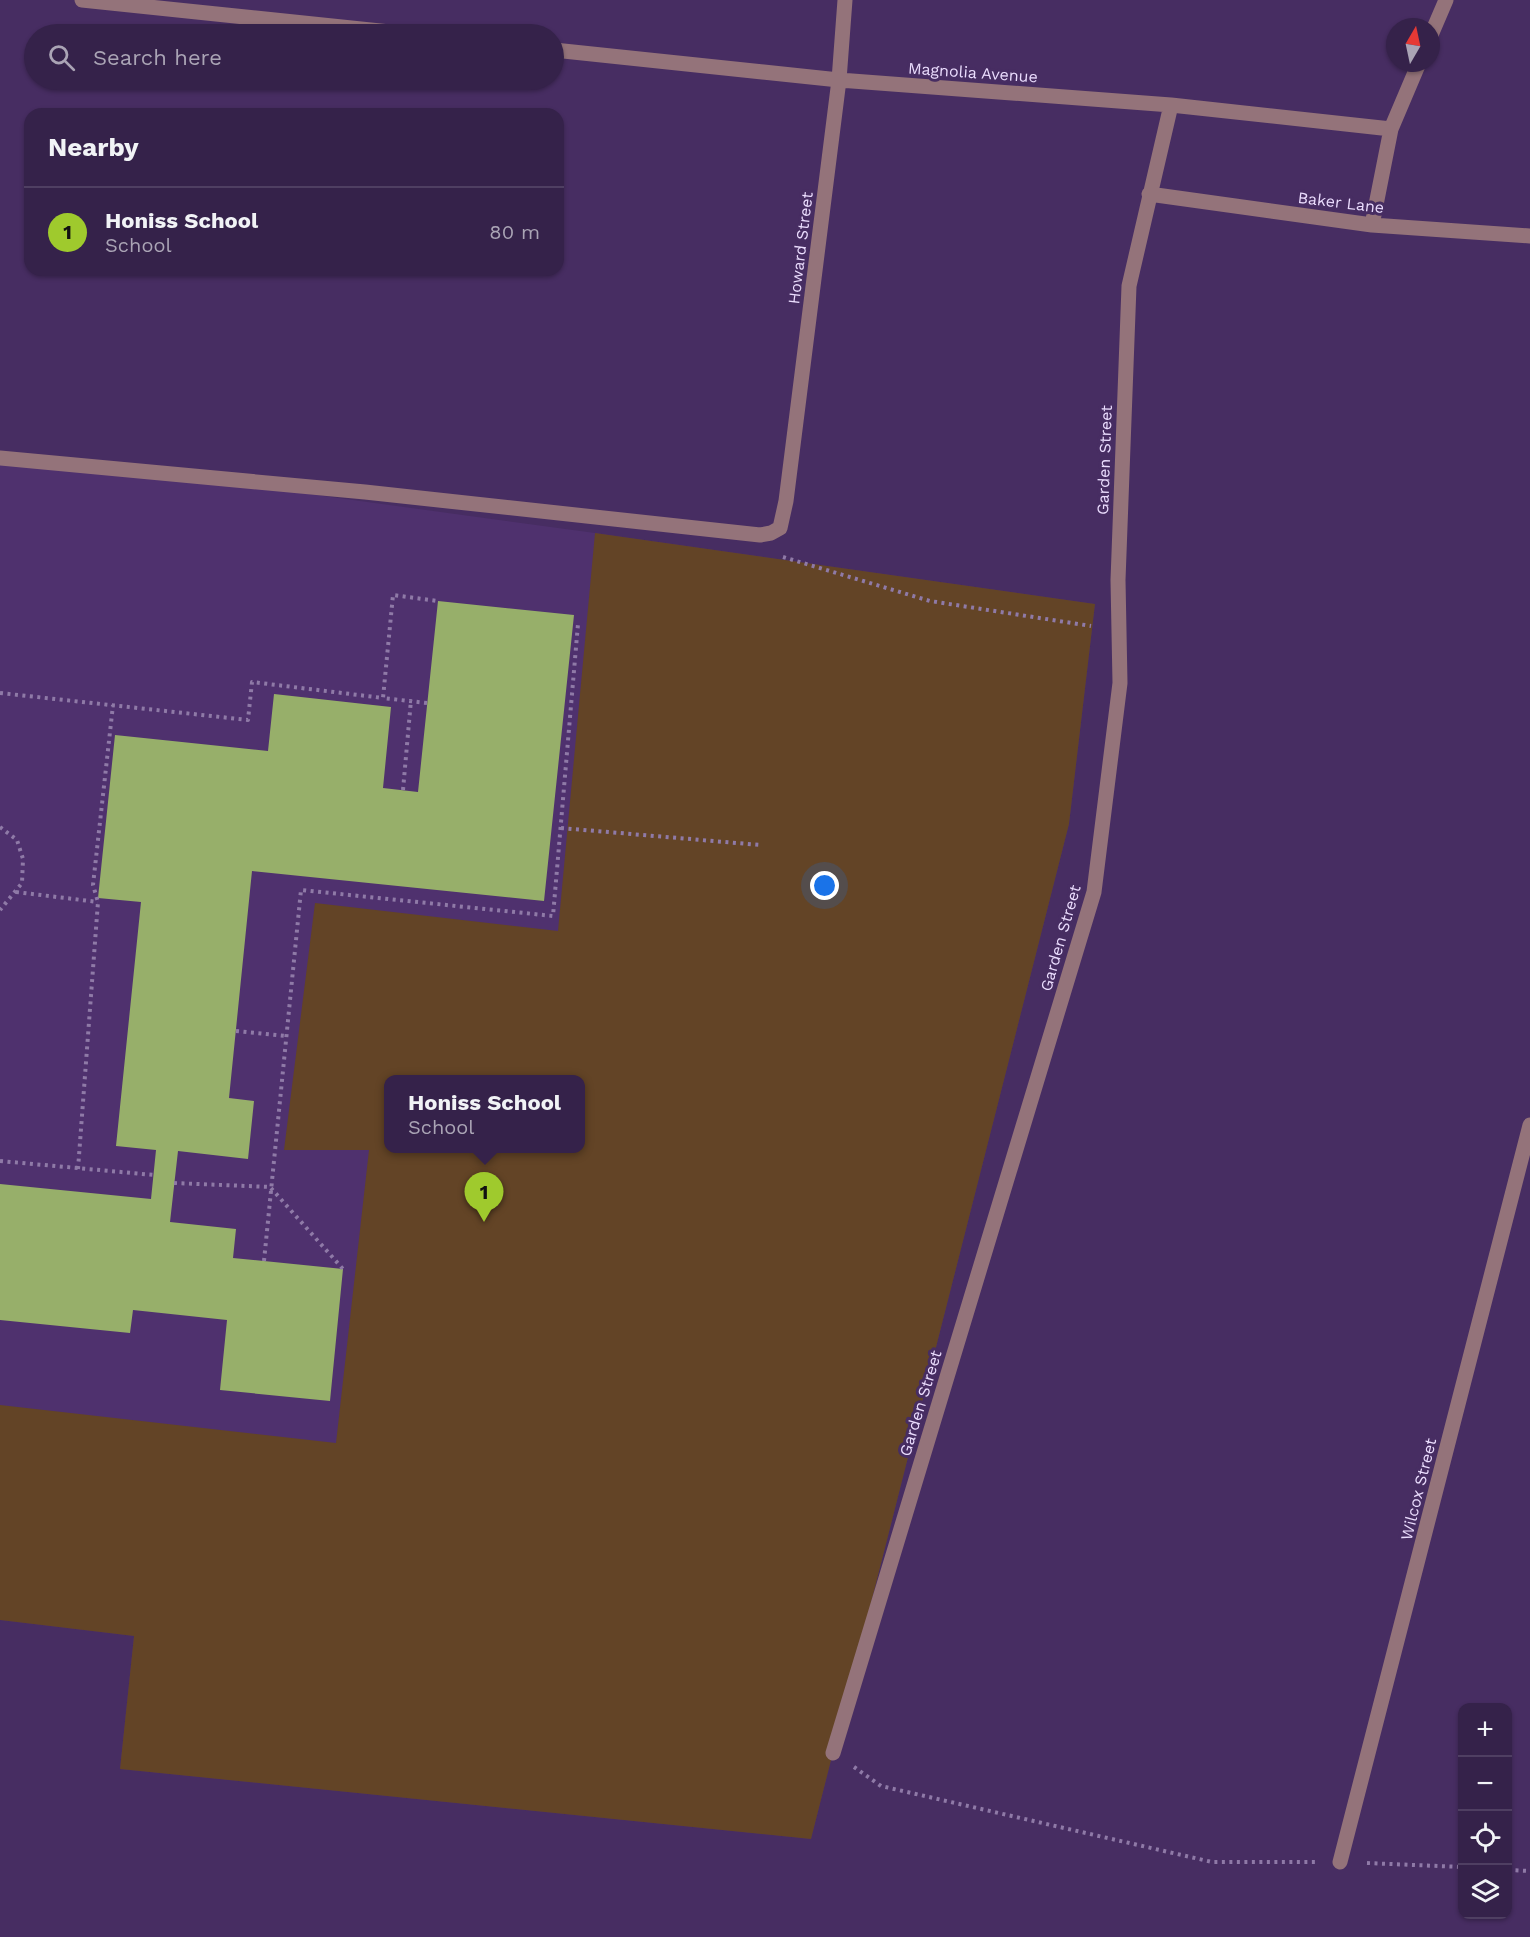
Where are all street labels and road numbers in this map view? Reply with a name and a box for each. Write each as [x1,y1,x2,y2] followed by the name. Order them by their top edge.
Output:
[908,58,1038,87] street label: Magnolia Avenue
[1297,188,1385,217] street label: Baker Lane
[784,190,817,305] street label: Howard Street
[1093,405,1116,515] street label: Garden Street
[1036,883,1085,993] street label: Garden Street
[895,1348,946,1458] street label: Garden Street
[1397,1436,1440,1542] street label: Wilcox Street

